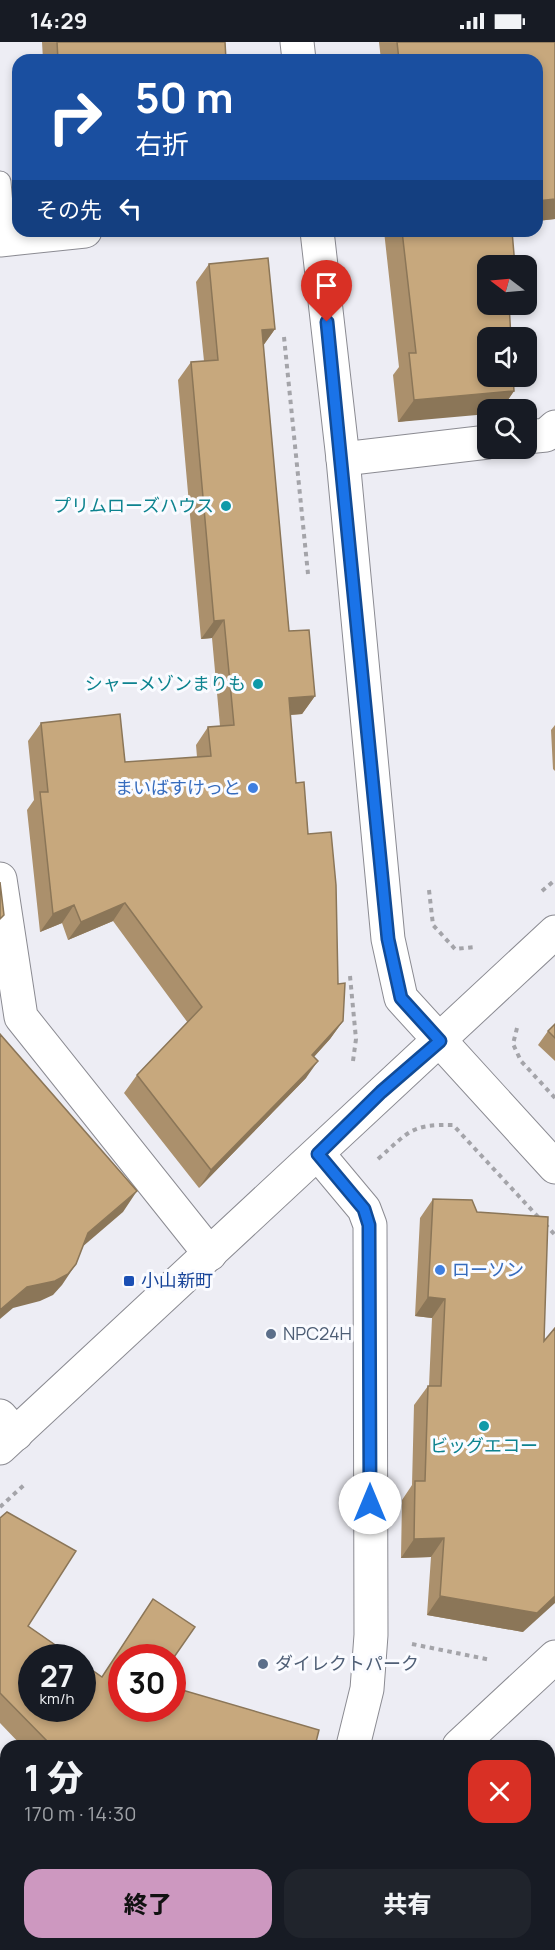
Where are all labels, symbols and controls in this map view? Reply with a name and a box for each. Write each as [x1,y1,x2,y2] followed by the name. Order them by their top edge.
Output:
[30,6,87,36] text: 14:29
[135,68,233,126] text: 50 m
[36,78,114,156] icon: right
[135,125,189,162] text: 右折
[114,192,147,225] icon: left
[36,195,102,225] text: その先
[477,255,537,315] north arrow
[477,255,537,459] map controls
[301,260,352,322] pin
[310,269,343,302] icon: arrive
[477,327,537,387] button: sound
[477,399,537,459] button: search
[53,493,214,517] place label: プリムローズハウス
[219,499,233,513] marker: プリムローズハウス
[85,671,246,695] place label: シャーメゾンまりも
[251,677,265,691] marker: シャーメゾンまりも
[115,775,241,799] place label: まいばすけっと
[246,781,260,795] marker: まいばすけっと
[452,1257,524,1281] place label: ローソン
[433,1263,447,1277] marker: ローソン
[141,1268,213,1292] place label: 小山新町
[122,1274,136,1288] marker: 小山新町
[283,1321,352,1345] place label: NPC24H
[264,1327,278,1341] marker: NPC24H
[477,1419,491,1433] marker: ビッグエコー
[430,1433,538,1457] place label: ビッグエコー
[338,1471,402,1535] position arrow
[108,1644,186,1722] speed limit sign: 30
[275,1651,419,1675] place label: ダイレクトパーク
[40,1655,74,1696] text: 27
[256,1657,270,1671] marker: ダイレクトパーク
[40,1688,74,1709] text: km/h
[24,1753,84,1802] text: 1 分
[468,1760,531,1823] button: close
[24,1800,136,1827] text: 170 m · 14:30
[24,1869,272,1938] button: 終了
[284,1869,531,1938] button: 共有

